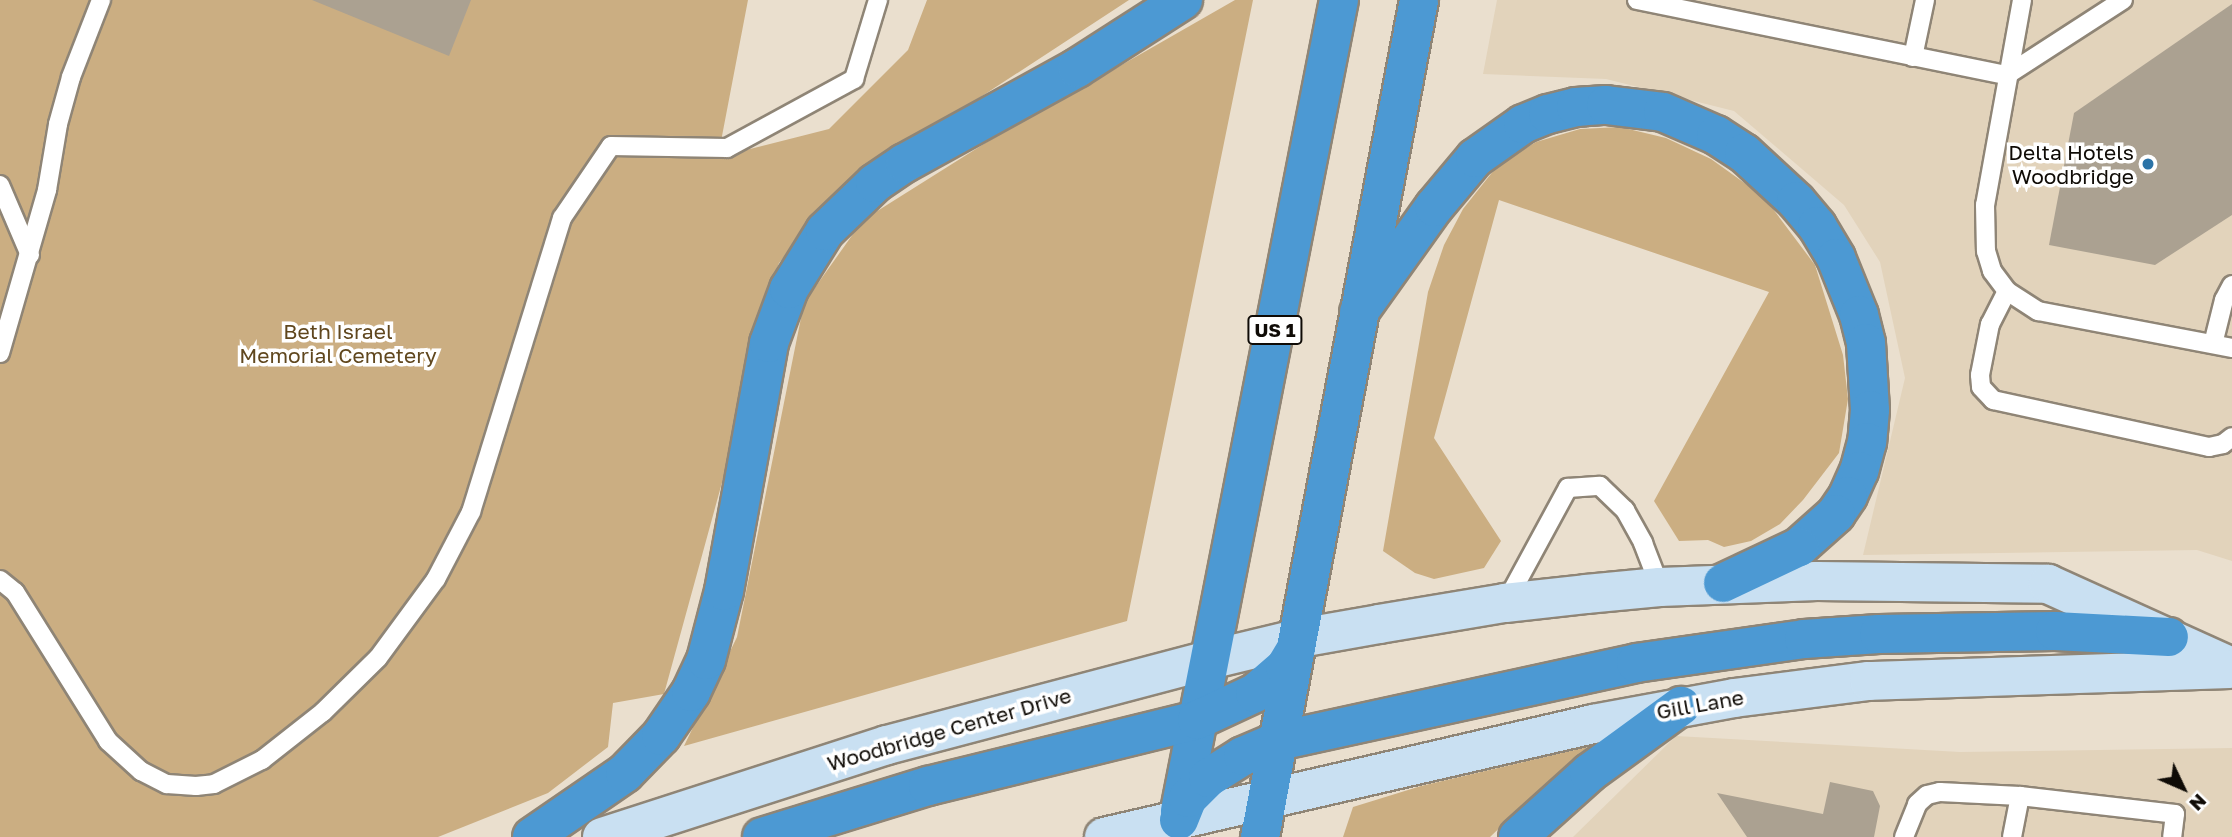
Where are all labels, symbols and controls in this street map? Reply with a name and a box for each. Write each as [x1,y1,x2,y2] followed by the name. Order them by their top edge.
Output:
[2008,139,2134,189] place label: Delta Hotels Woodbridge
[2140,156,2156,172] marker: Delta Hotels Woodbridge
[1247,314,1303,346] road number: US 1
[239,318,437,368] park label: Beth Israel Memorial Cemetery
[824,682,1074,776] street label: Woodbridge Center Drive
[1654,684,1746,724] street label: Gill Lane
[2148,753,2218,823] north arrow
[2185,790,2212,816] text: N

